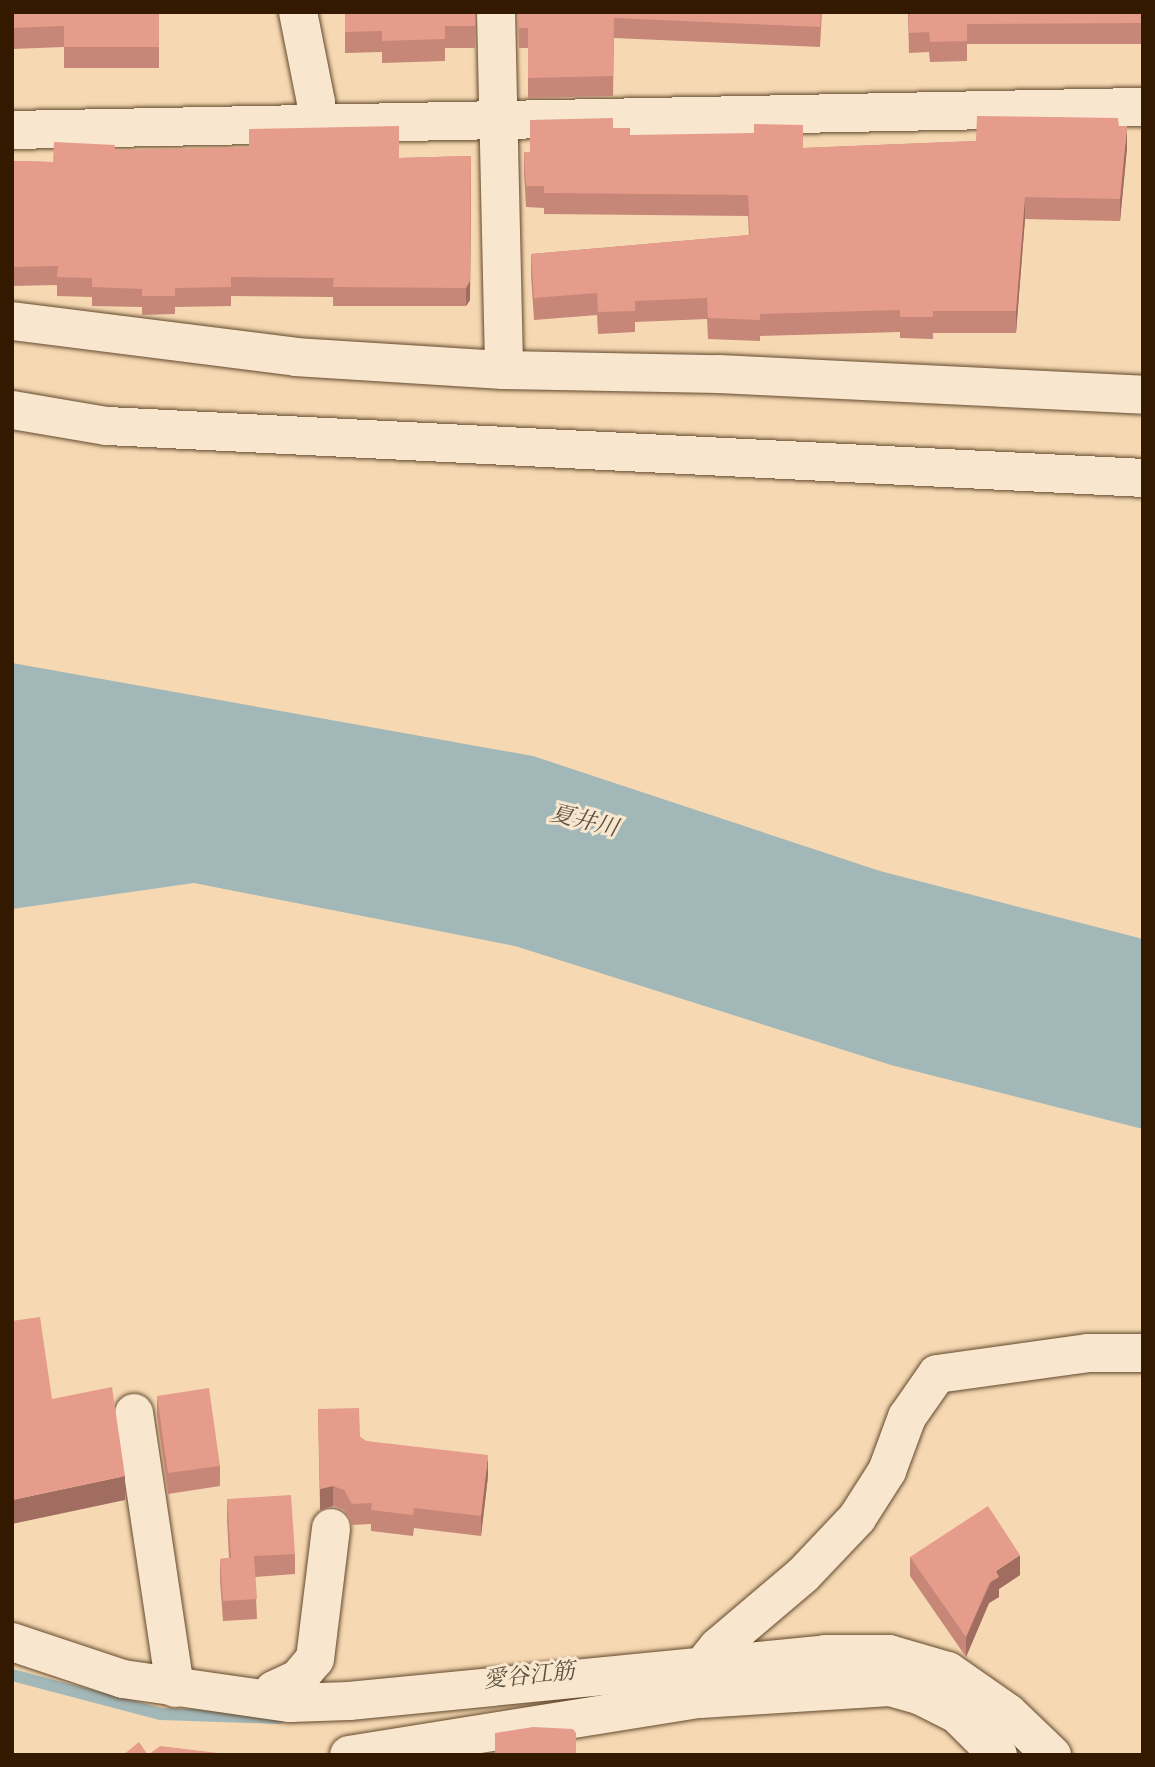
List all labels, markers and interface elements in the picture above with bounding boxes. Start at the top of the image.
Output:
water label: 夏井川 [547,799,621,843]
water label: 愛谷江筋 [482,1657,576,1695]

